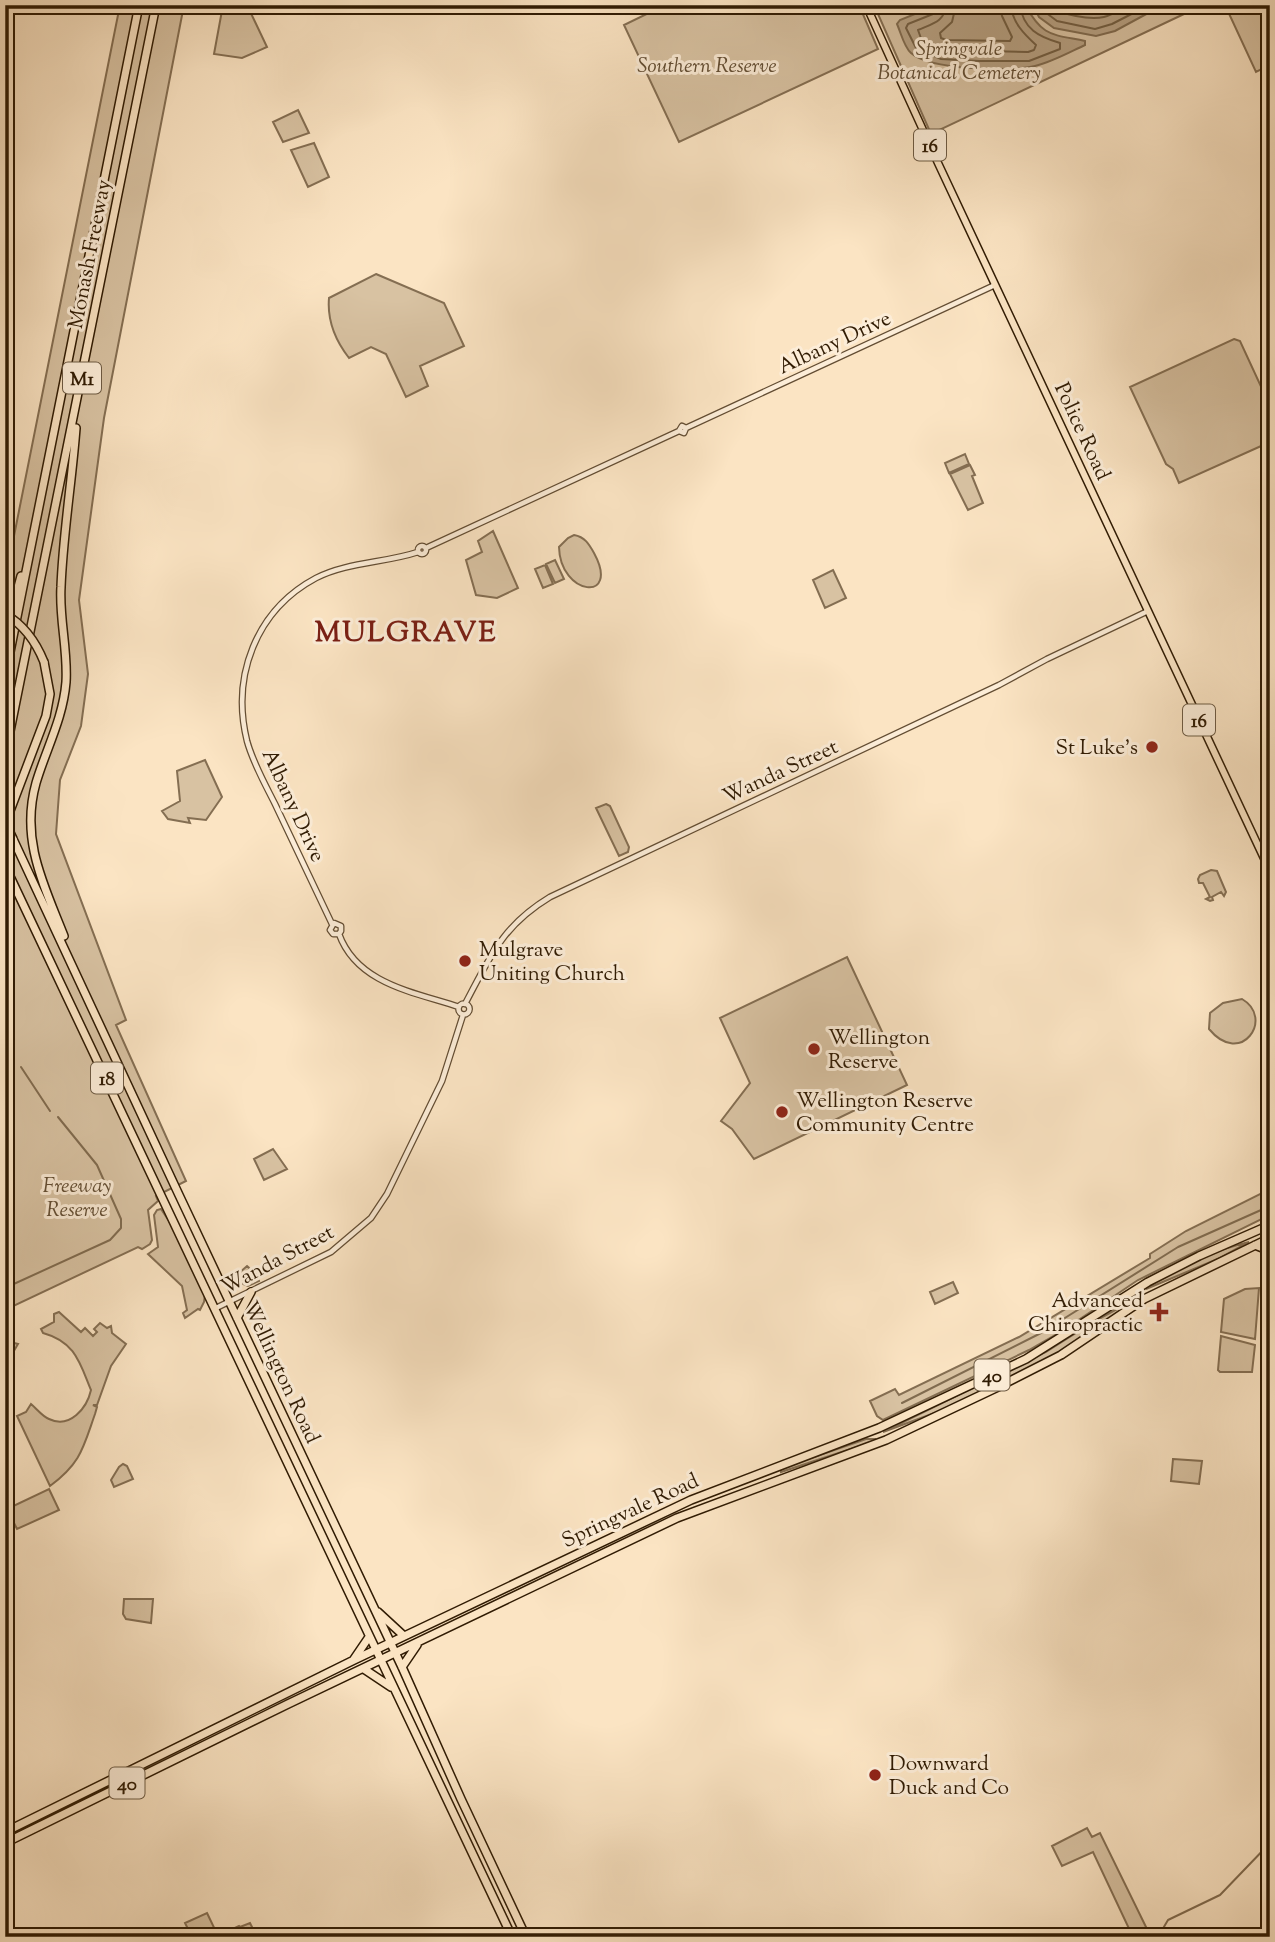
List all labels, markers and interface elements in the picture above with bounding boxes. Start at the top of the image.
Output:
park label: Springvale Botanical Cemetery [877,35,1041,89]
park label: Southern Reserve [637,52,777,82]
road number: 16 [914,130,946,160]
street label: Monash Freeway [62,177,120,332]
street label: Albany Drive [773,305,896,383]
road number: M1 [63,362,101,394]
street label: Police Road [1045,378,1117,486]
district label: MULGRAVE [315,614,497,654]
road number: 16 [1183,705,1215,736]
street label: Wanda Street [718,733,843,813]
place label: St Luke's [1055,734,1138,764]
marker: St Luke's [1144,739,1160,755]
street label: Albany Drive [253,744,331,867]
place label: Mulgrave Uniting Church [479,936,625,990]
marker: Mulgrave Uniting Church [457,953,473,969]
place label: Wellington Reserve [828,1024,930,1078]
marker: Wellington Reserve [806,1041,822,1057]
road number: 18 [91,1062,123,1094]
place label: Wellington Reserve Community Centre [796,1087,974,1141]
marker: Wellington Reserve Community Centre [774,1104,790,1120]
park label: Freeway Reserve [43,1172,111,1226]
street label: Wanda Street [216,1218,340,1303]
place label: Advanced Chiropractic [1028,1287,1143,1341]
street label: Wellington Road [234,1297,326,1449]
marker: Advanced Chiropractic [1149,1302,1169,1322]
road number: 40 [974,1359,1010,1390]
street label: Springvale Road [557,1467,704,1557]
place label: Downward Duck and Co [889,1750,1009,1804]
marker: Downward Duck and Co [867,1767,883,1783]
road number: 40 [110,1768,144,1798]

